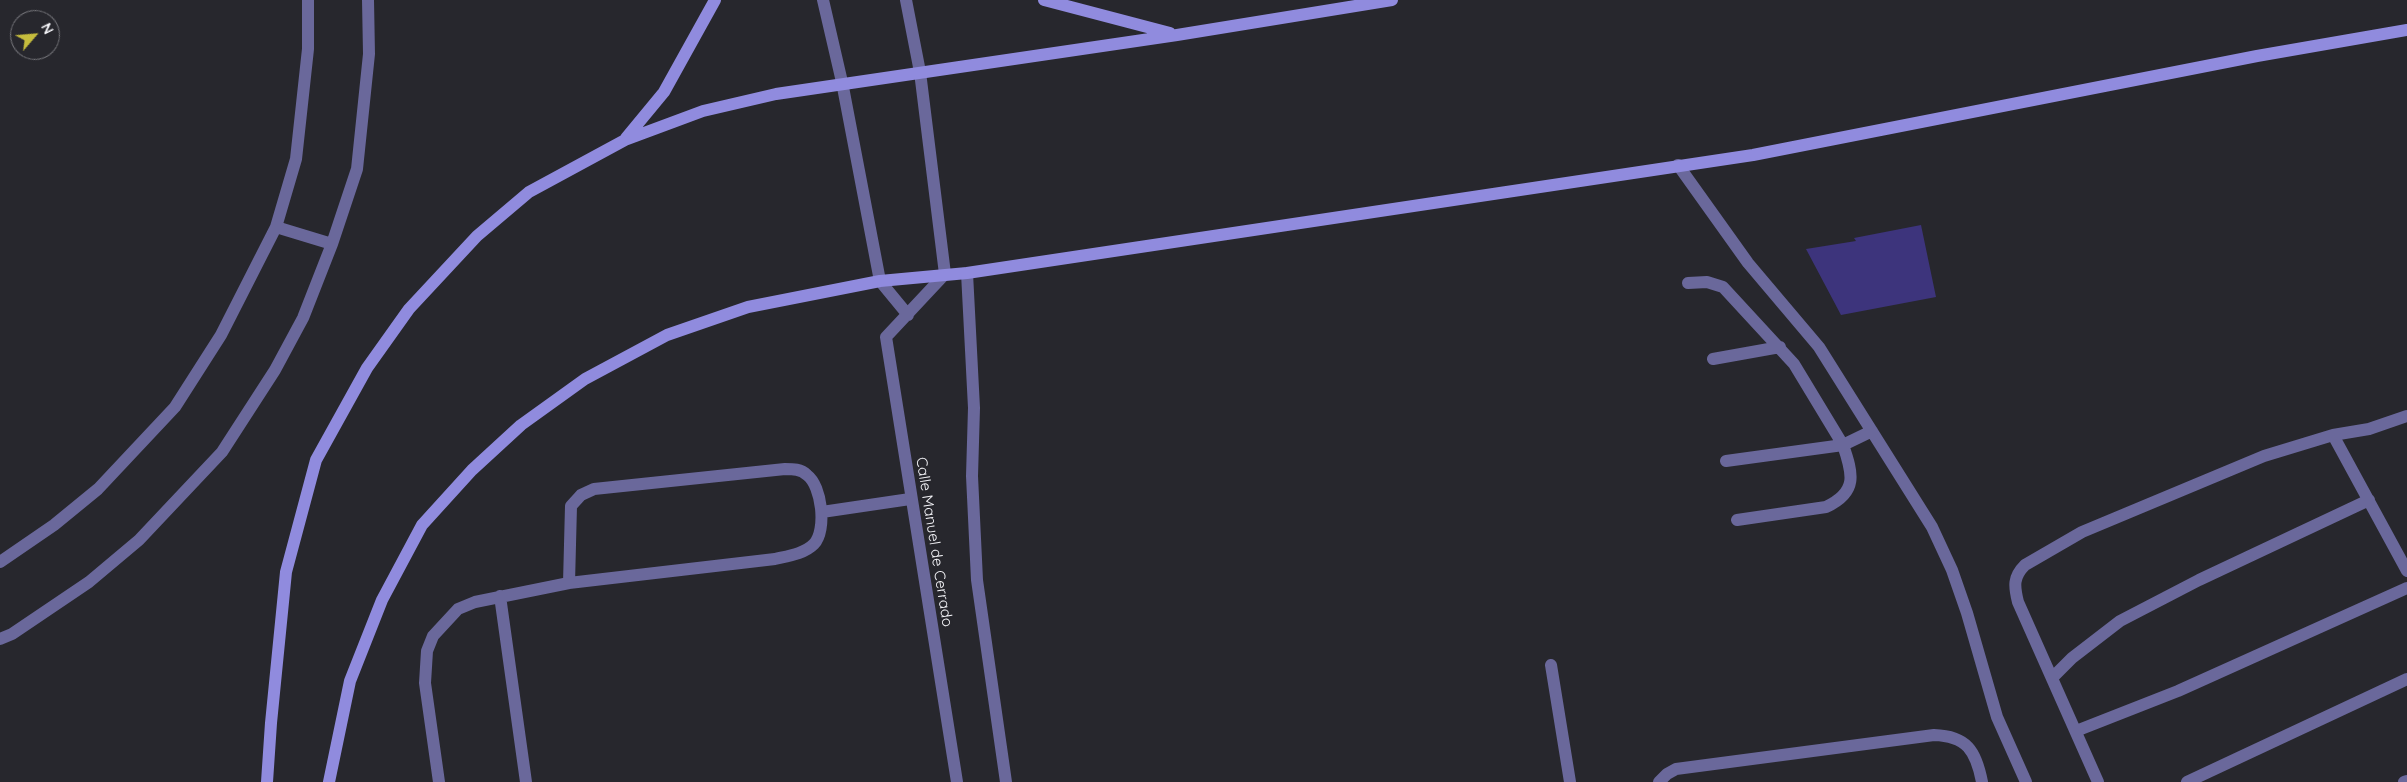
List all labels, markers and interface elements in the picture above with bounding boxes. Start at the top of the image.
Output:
north arrow [10,10,60,60]
text: N [37,20,58,37]
street label: Calle Manuel de Cerrado [912,456,956,628]

